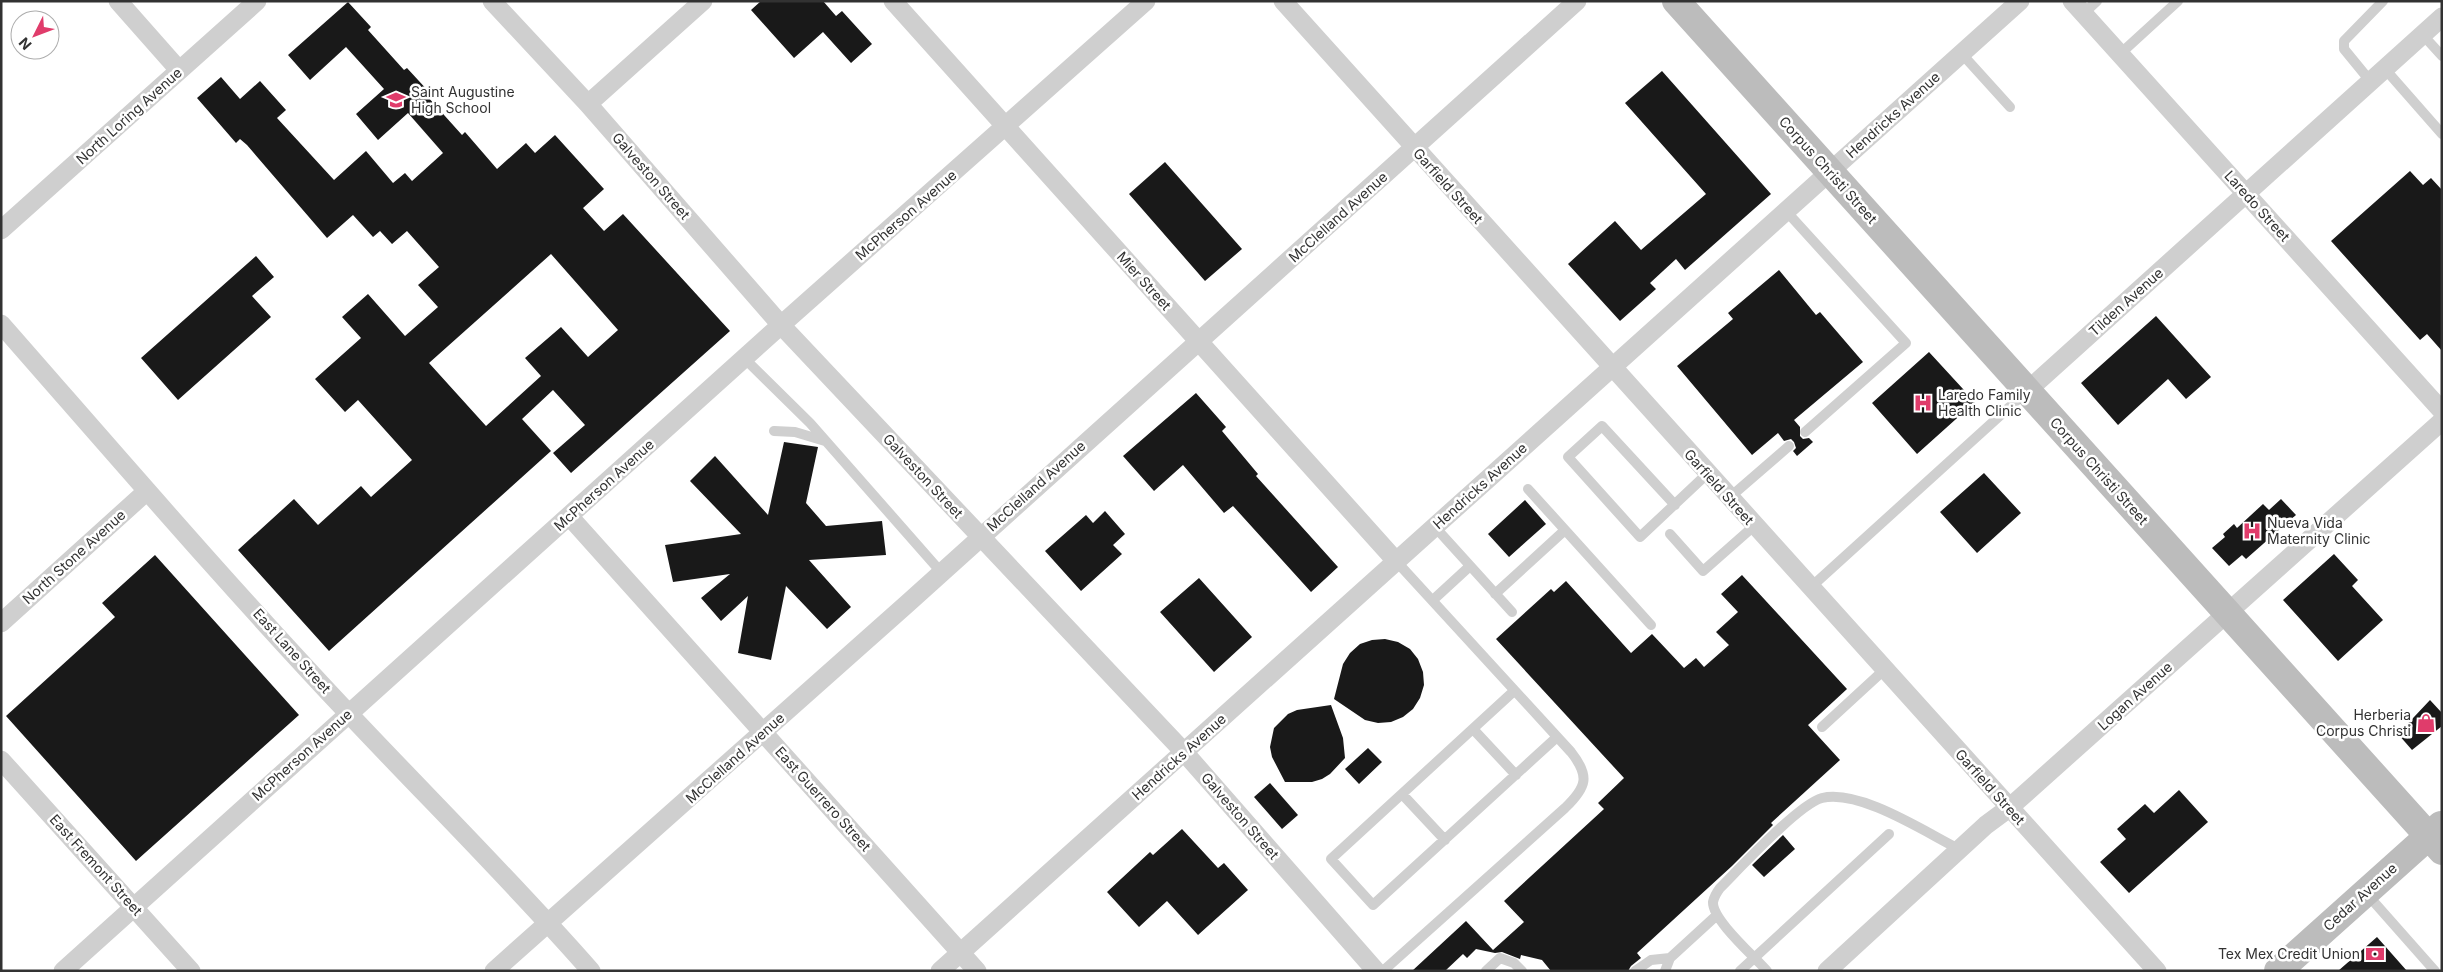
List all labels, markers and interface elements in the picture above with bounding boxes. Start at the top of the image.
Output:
north arrow [10,10,60,60]
text: N [15,34,35,54]
street label: North Loring Avenue [72,64,185,168]
street label: Hendricks Avenue [1842,68,1943,161]
place label: Saint Augustine High School [411,83,515,116]
school or university icon: Saint Augustine High School [385,89,407,111]
street label: Corpus Christi Street [1776,113,1881,227]
street label: Galveston Street [609,129,694,223]
street label: Garfield Street [1410,144,1487,227]
street label: McPherson Avenue [852,166,960,263]
street label: Laredo Street [2221,167,2294,245]
street label: McClelland Avenue [1285,168,1391,265]
street label: Mier Street [1114,248,1175,314]
street label: Tilden Avenue [2085,264,2166,339]
place label: Laredo Family Health Clinic [1938,386,2031,419]
hospital icon: Laredo Family Health Clinic [1912,392,1934,414]
street label: Corpus Christi Street [2047,414,2152,528]
street label: Galveston Street [880,430,967,522]
street label: McPherson Avenue [550,435,657,534]
street label: McClelland Avenue [983,437,1089,534]
street label: Hendricks Avenue [1429,439,1530,532]
street label: Garfield Street [1681,445,1758,528]
street label: North Stone Avenue [19,506,129,607]
place label: Nueva Vida Maternity Clinic [2267,514,2371,547]
hospital icon: Nueva Vida Maternity Clinic [2241,520,2263,542]
street label: East Lane Street [250,605,335,697]
street label: Logan Avenue [2094,658,2175,733]
street label: McPherson Avenue [248,705,355,804]
place label: Herberia Corpus Christi [2316,706,2411,739]
street label: McClelland Avenue [682,709,788,806]
street label: Hendricks Avenue [1128,710,1229,803]
shop icon: Herberia Corpus Christi [2415,712,2437,734]
street label: East Guerrero Street [772,743,875,855]
street label: Garfield Street [1952,745,2029,828]
street label: Galveston Street [1198,769,1283,863]
street label: East Fremont Street [46,811,147,919]
street label: Cedar Avenue [2319,859,2400,934]
bank icon: Tex Mex Credit Union [2364,943,2386,965]
place label: Tex Mex Credit Union [2218,945,2360,962]

